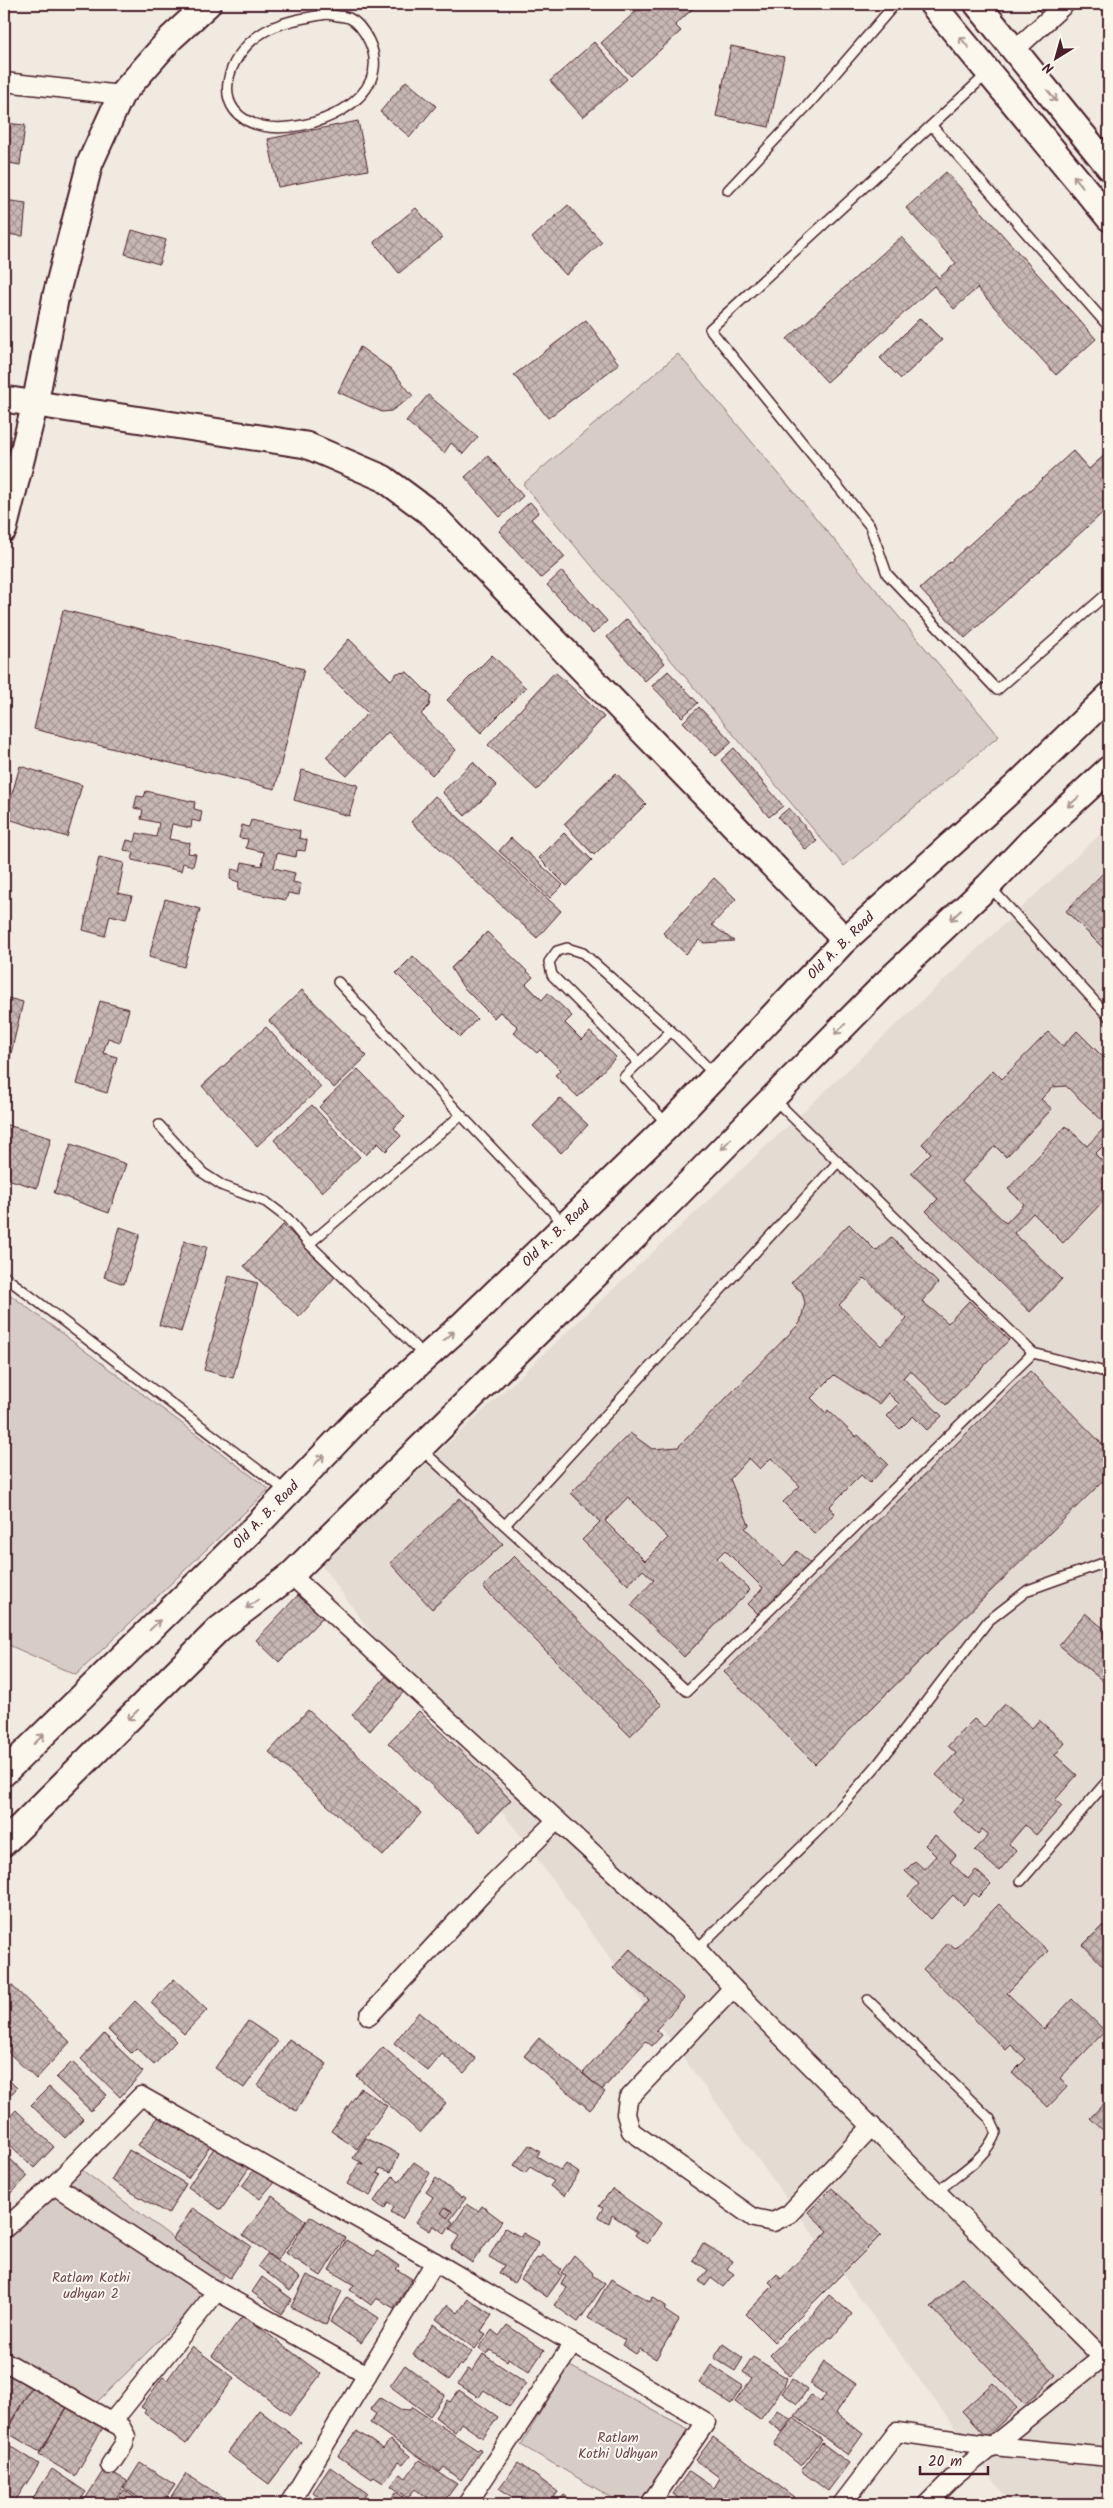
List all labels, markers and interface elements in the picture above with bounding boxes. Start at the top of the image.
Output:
north arrow [1030,32,1080,82]
one-way arrow [958,35,969,48]
text: N [1039,56,1059,79]
one-way arrow [1046,89,1057,102]
one-way arrow [1073,174,1084,187]
one-way arrow [1067,796,1080,808]
street label: Old A. B. Road [802,906,881,985]
one-way arrow [950,909,962,921]
one-way arrow [834,1022,846,1035]
one-way arrow [720,1138,732,1150]
street label: Old A. B. Road [517,1195,596,1272]
one-way arrow [443,1330,456,1342]
one-way arrow [313,1454,325,1467]
street label: Old A. B. Road [228,1475,305,1554]
one-way arrow [245,1599,259,1609]
one-way arrow [149,1619,161,1631]
one-way arrow [127,1708,139,1721]
one-way arrow [32,1733,45,1745]
park label: Ratlam Kothi udhyan 2 [52,2267,131,2305]
park label: Ratlam Kothi Udhyan [578,2427,658,2465]
scale bar [920,2443,988,2475]
text: 20 m [928,2450,962,2474]

